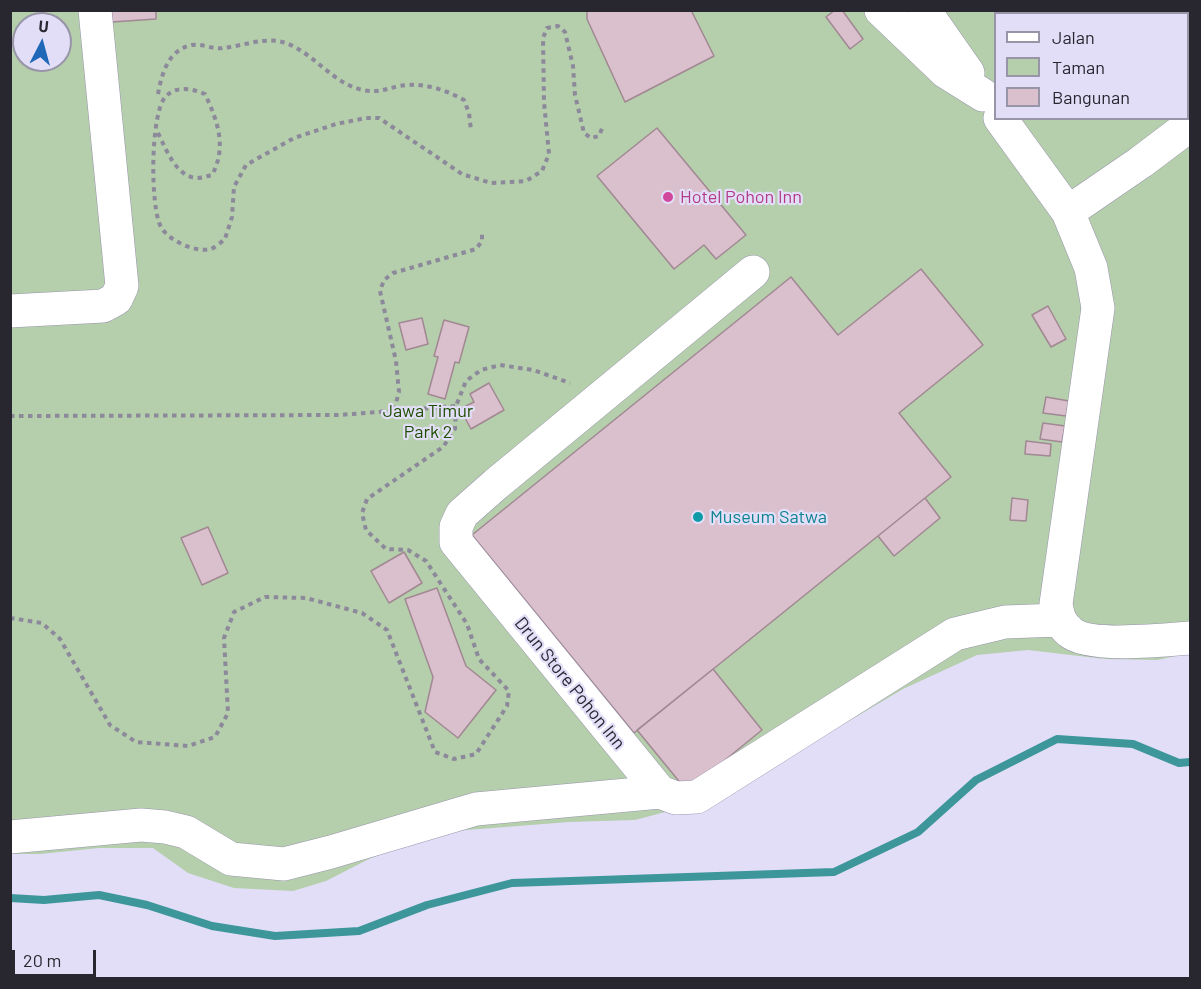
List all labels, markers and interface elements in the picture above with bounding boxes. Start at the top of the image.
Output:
north arrow [12,12,72,72]
legend [994,12,1189,120]
text: U [38,16,50,36]
text: Jalan [1052,26,1095,48]
text: Taman [1052,56,1105,78]
text: Bangunan [1052,86,1130,108]
place label: Hotel Pohon Inn [680,186,802,208]
marker: Hotel Pohon Inn [661,190,675,204]
park label: Jawa Timur Park 2 [383,400,473,442]
place label: Museum Satwa [710,506,827,528]
marker: Museum Satwa [691,510,705,524]
street label: Drun Store Pohon Inn [510,613,630,753]
scale bar [15,938,99,976]
text: 20 m [23,949,61,971]

